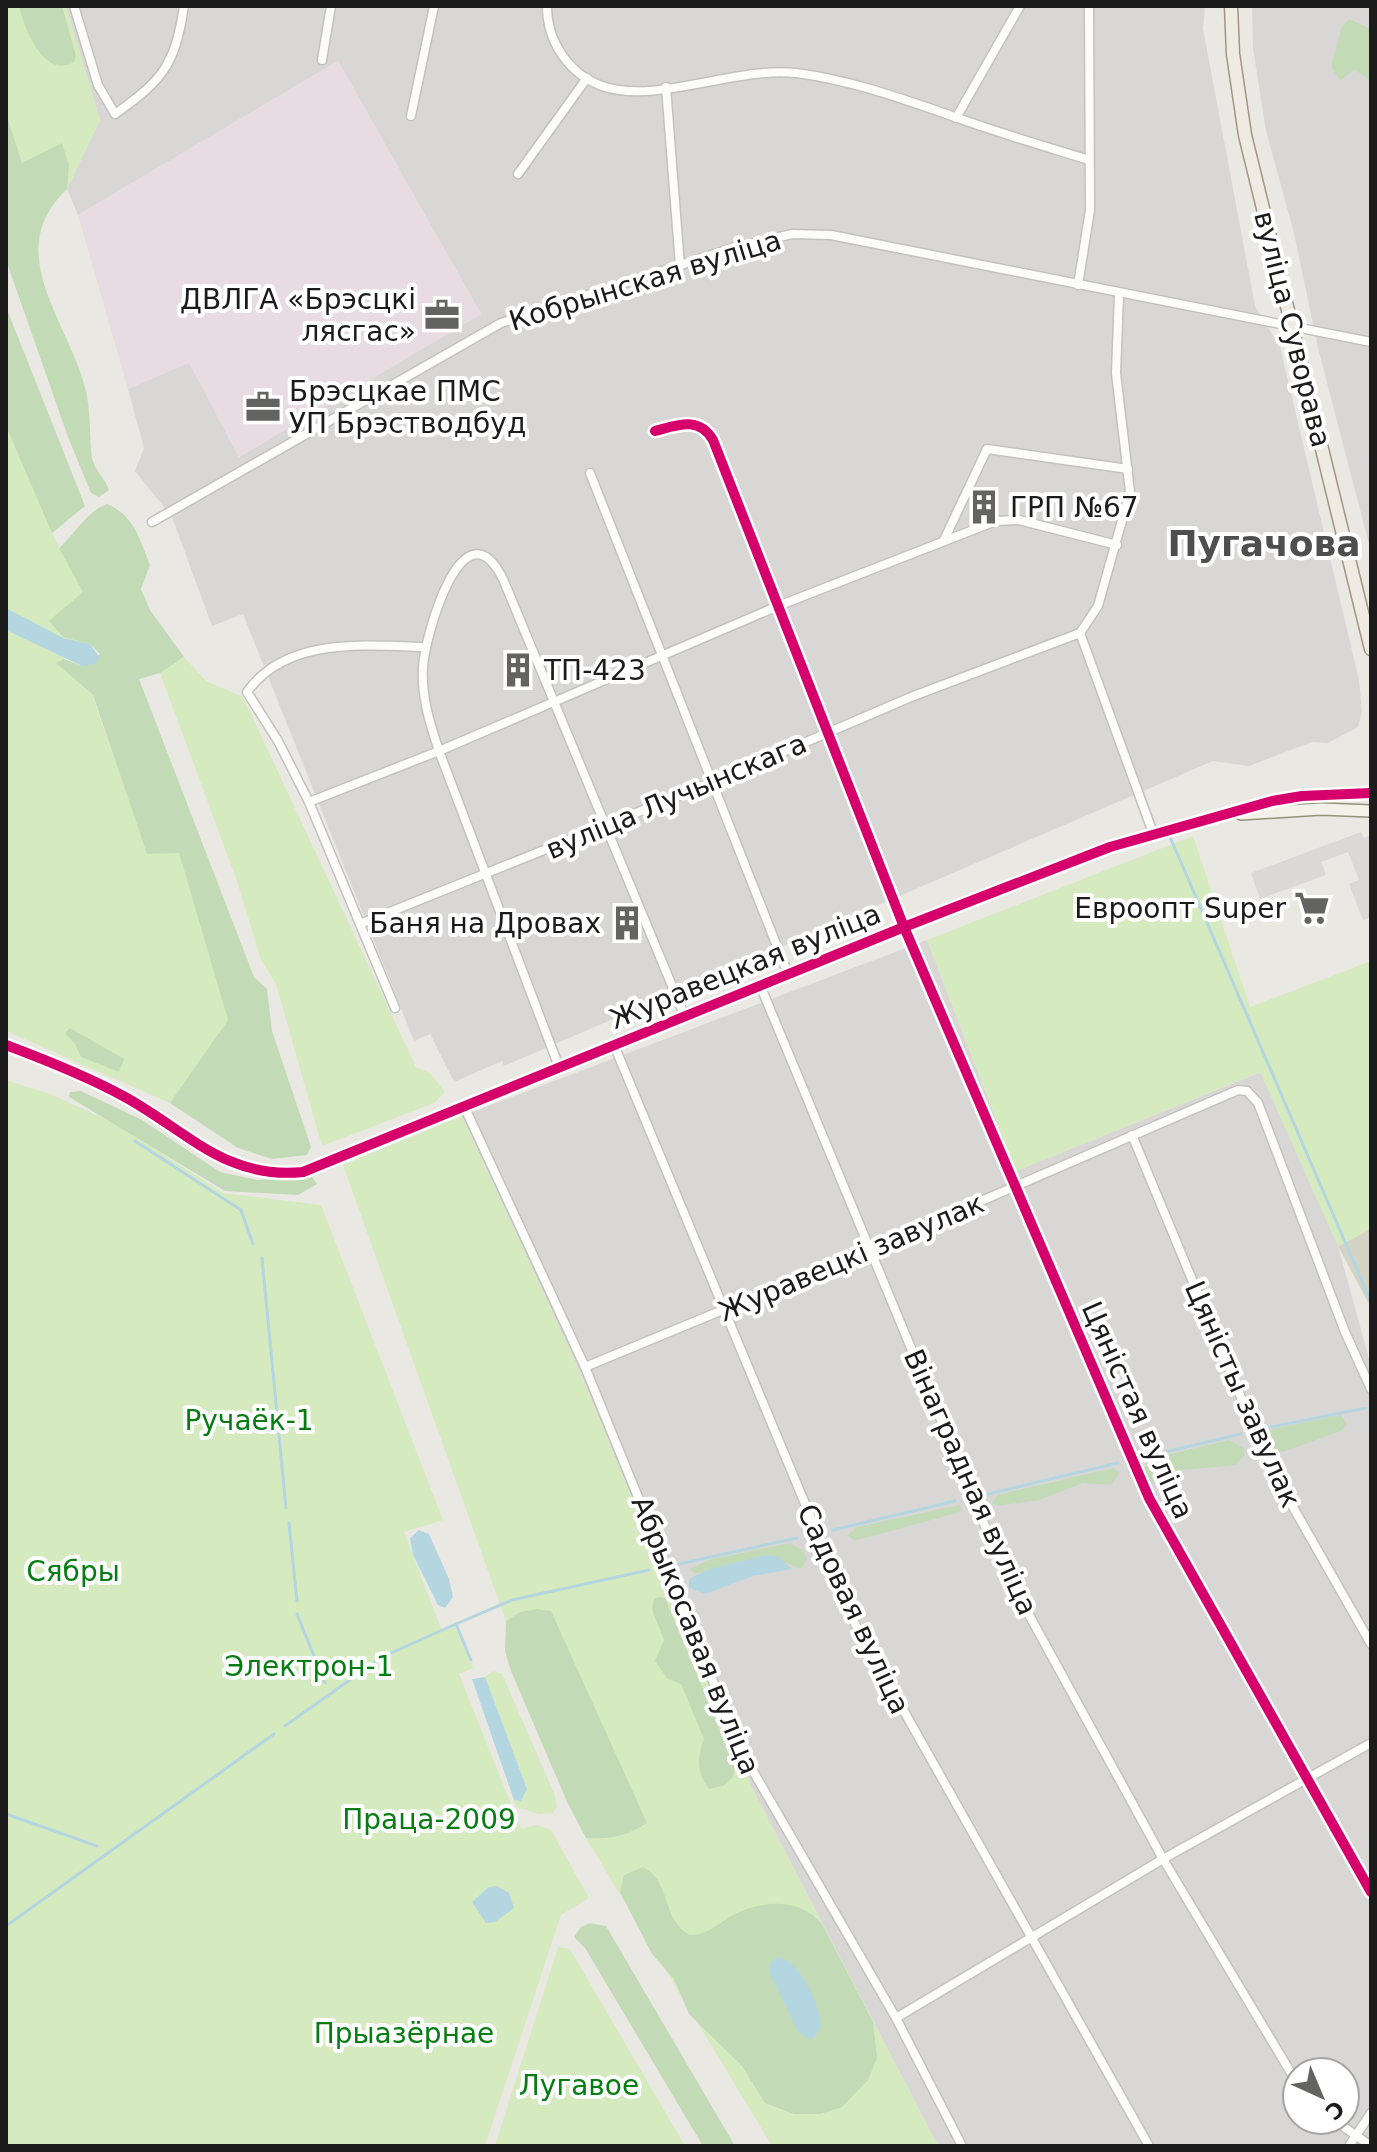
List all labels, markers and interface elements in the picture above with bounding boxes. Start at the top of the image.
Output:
street label: вуліца Суворава [1247,208,1338,451]
street label: Кобрынская вуліца [505,223,785,338]
place label: ДВЛГА «Брэсцкі лясгас» [180,283,416,348]
office icon: ДВЛГА «Брэсцкі лясгас» [423,296,461,334]
place label: Брэсцкае ПМС УП Брэстводбуд [289,375,526,440]
office icon: Брэсцкае ПМС УП Брэстводбуд [244,388,282,426]
building icon: ГРП №67 [965,488,1003,526]
place label: ГРП №67 [1010,491,1139,524]
district label: Пугачова [1167,523,1361,564]
building icon: ТП-423 [499,651,537,689]
place label: ТП-423 [543,654,646,687]
street label: вуліца Лучынскага [541,727,811,866]
supermarket icon: Евроопт Super [1293,889,1331,927]
place label: Евроопт Super [1074,892,1286,925]
street label: Журавецкая вуліца [605,897,885,1036]
building icon: Баня на Дровах [608,904,646,942]
place label: Баня на Дровах [369,907,601,940]
street label: Журавецкі завулак [714,1187,989,1328]
street label: Цяністы завулак [1178,1276,1307,1513]
street label: Цяністая вуліца [1075,1296,1200,1524]
street label: Вінаградная вуліца [897,1344,1044,1620]
park label: Ручаёк-1 [184,1404,314,1437]
street label: Абрыкосавая вуліца [625,1491,767,1779]
street label: Садовая вуліца [791,1499,917,1719]
park label: Сябры [26,1555,120,1588]
park label: Электрон-1 [224,1650,394,1683]
park label: Праца-2009 [342,1803,516,1836]
park label: Прыазёрнае [314,2017,494,2050]
north arrow [1281,2056,1361,2136]
park label: Лугавое [519,2069,639,2102]
text: С [1320,2095,1349,2125]

